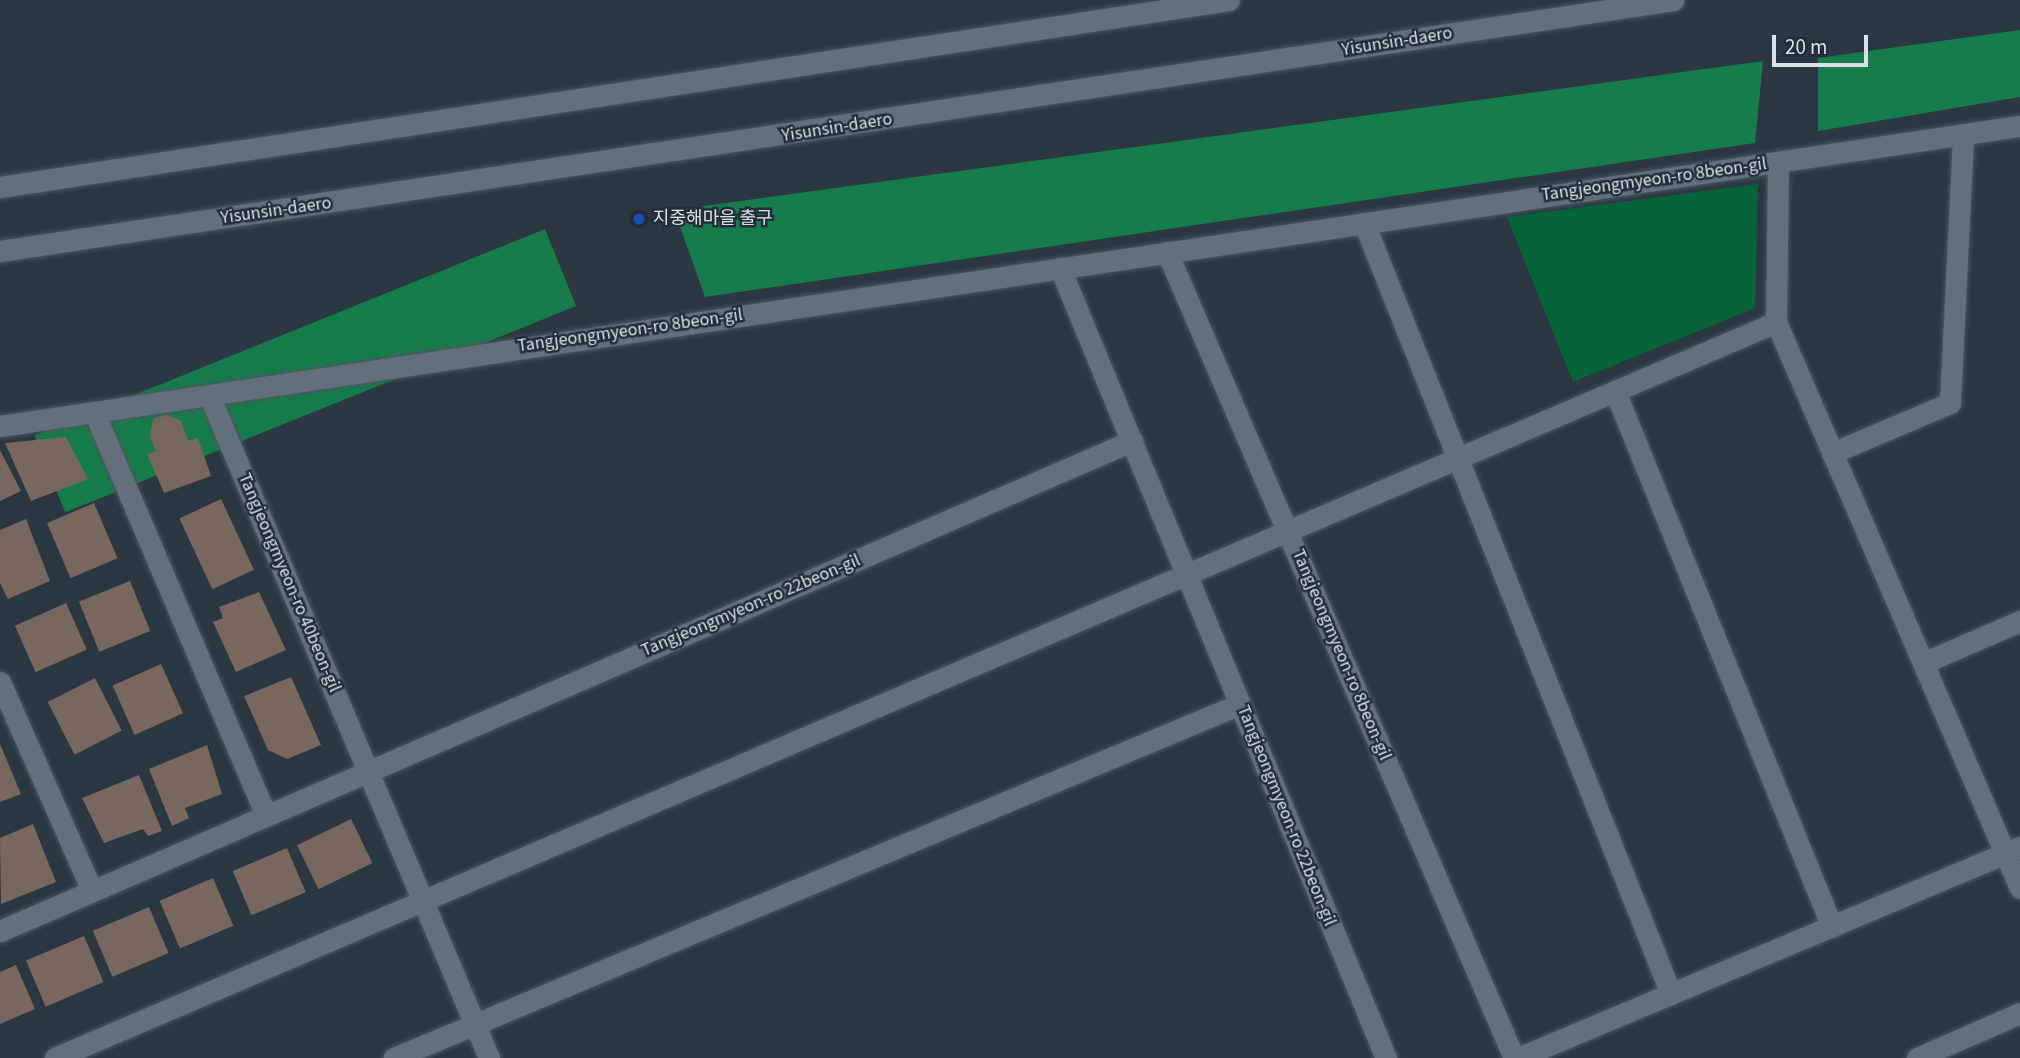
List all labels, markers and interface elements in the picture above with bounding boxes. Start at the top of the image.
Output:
scale bar [1775,21,1871,65]
street label: Yisunsin-daero [1340,23,1454,61]
text: 20 m [1785,32,1827,62]
street label: Yisunsin-daero [780,109,894,147]
street label: Tangjeongmyeon-ro 8beon-gil [1540,154,1768,206]
street label: Yisunsin-daero [219,193,333,229]
place label: 지중해마을 출구 [653,208,773,230]
marker: 지중해마을 출구 [631,211,647,227]
street label: Tangjeongmyeon-ro 8beon-gil [516,305,744,357]
street label: Tangjeongmyeon-ro 40beon-gil [233,470,345,696]
street label: Tangjeongmyeon-ro 8beon-gil [1287,546,1395,764]
street label: Tangjeongmyeon-ro 22beon-gil [638,550,864,662]
street label: Tangjeongmyeon-ro 22beon-gil [1232,703,1340,929]

